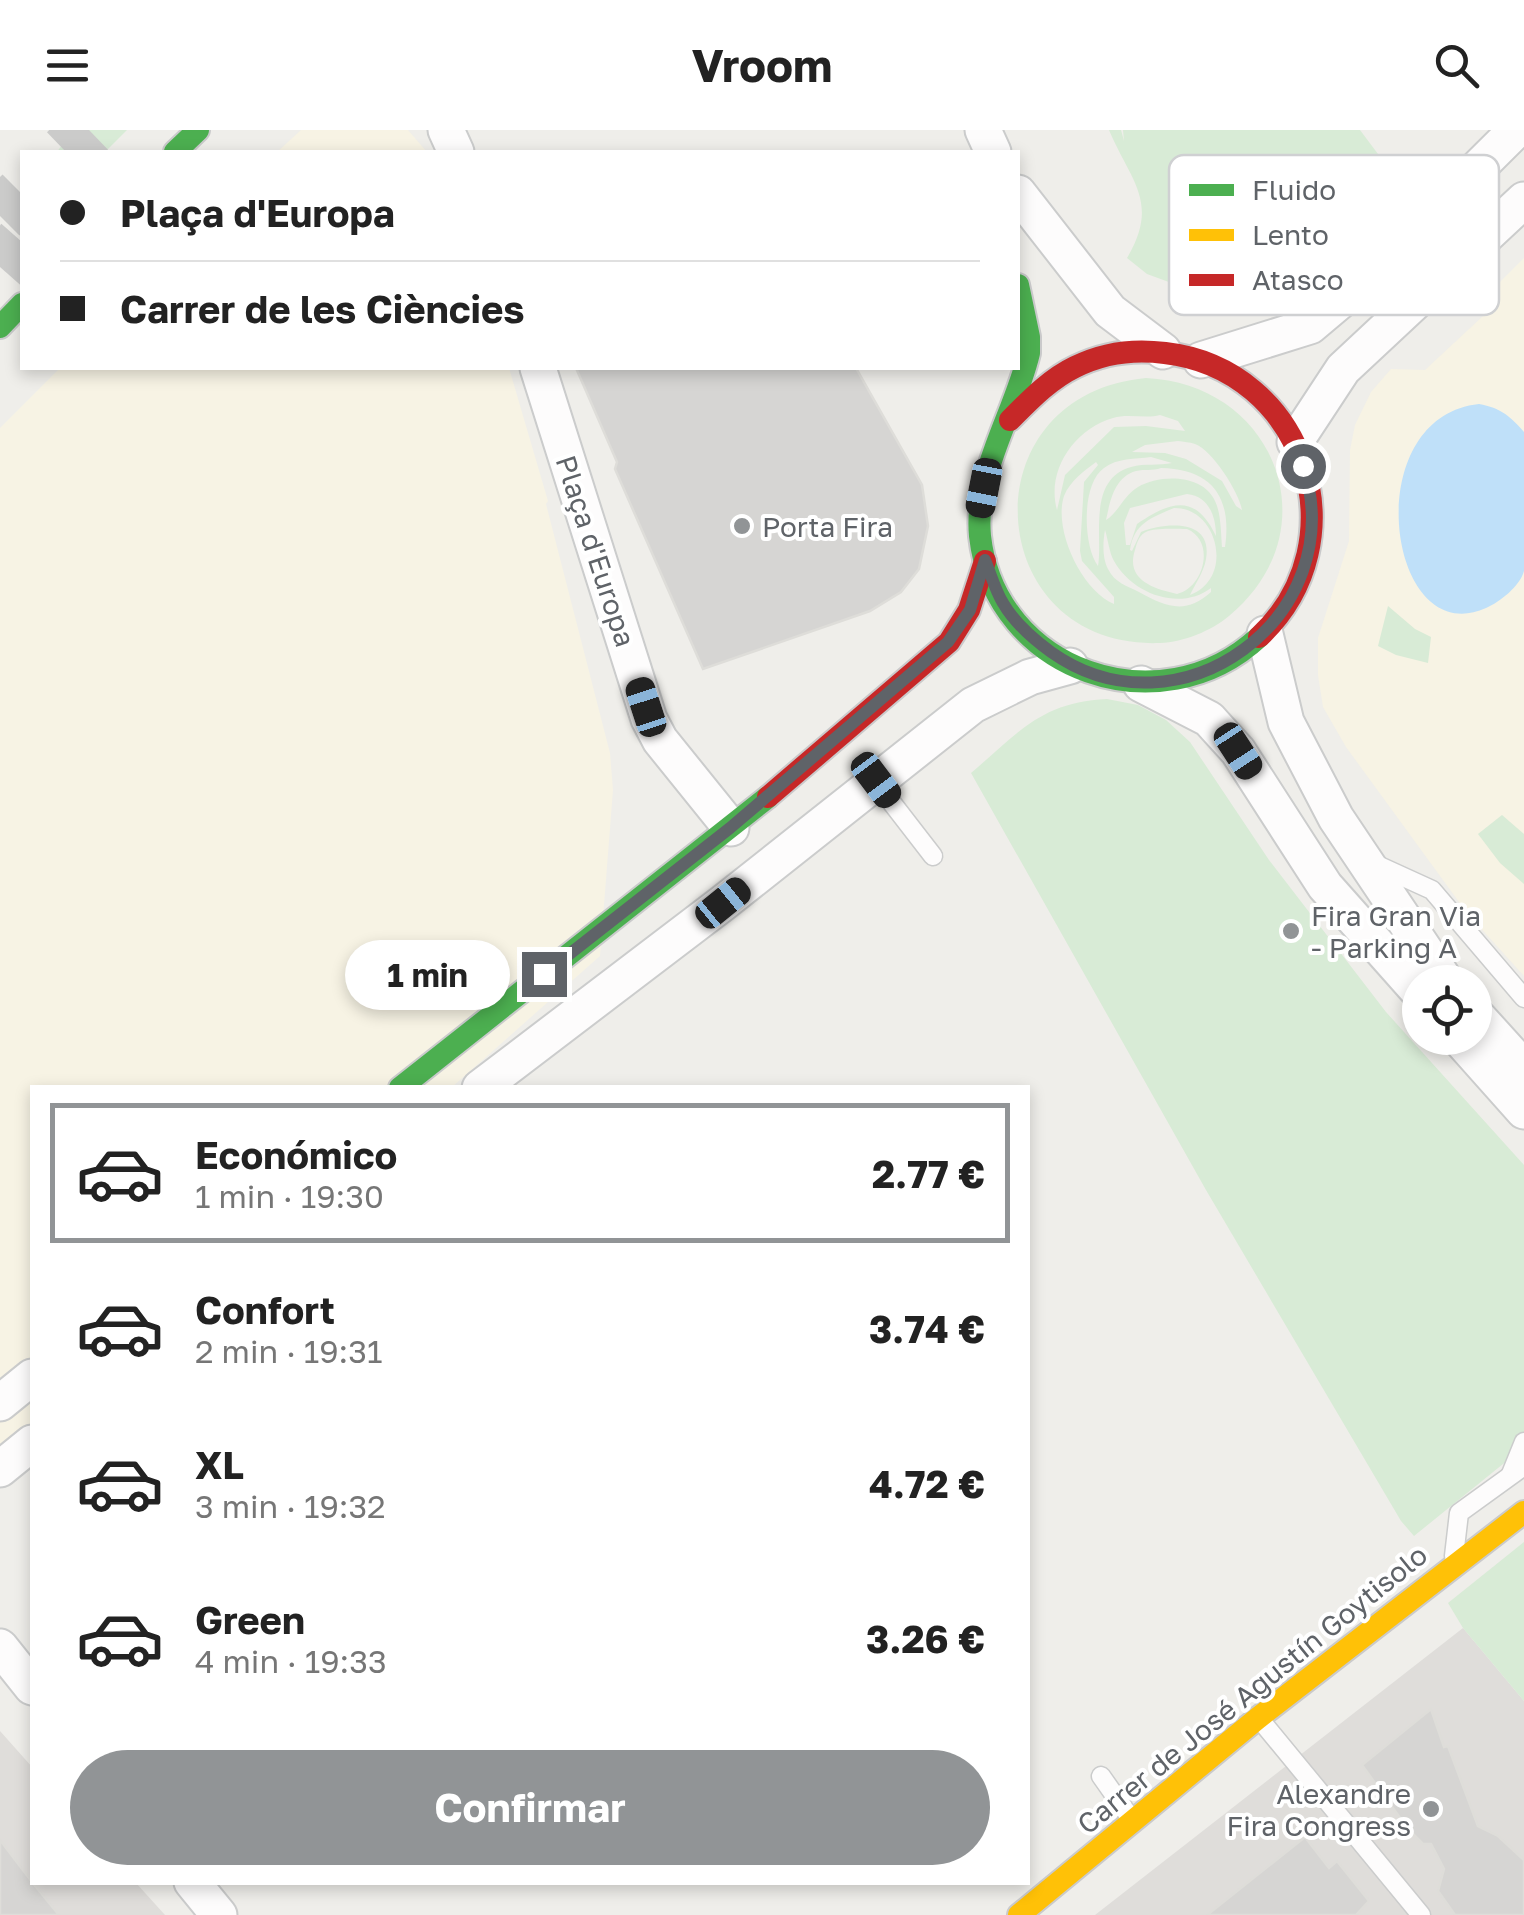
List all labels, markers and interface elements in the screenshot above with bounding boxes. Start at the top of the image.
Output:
icon: menu [40,38,95,93]
text: Vroom [692,38,832,92]
icon: search [1429,38,1484,93]
legend [1169,155,1499,315]
text: Fluido [1252,173,1336,206]
text: Plaça d'Europa [120,190,395,235]
text: Lento [1252,218,1329,251]
text: Atasco [1252,263,1344,296]
text: Carrer de les Ciències [120,286,525,331]
route start [1281,444,1326,489]
street label: Plaça d'Europa [550,451,642,651]
car [964,456,1004,520]
place label: Porta Fira [762,510,893,543]
marker: Porta Fira [731,515,753,537]
car [622,674,670,740]
car [1209,718,1267,784]
car [846,747,906,813]
car [690,872,756,934]
place label: Fira Gran Via - Parking A [1311,899,1481,964]
marker: Fira Gran Via - Parking A [1280,920,1302,942]
callout: 1 min [344,939,509,1009]
route end [522,952,567,997]
text: 1 min [387,956,468,994]
map controls [1402,965,1492,1055]
button: locate [1402,965,1492,1055]
icon: car [75,1128,165,1218]
text: Económico [195,1132,397,1177]
text: 2.77 € [872,1151,985,1196]
text: 1 min · 19:30 [195,1177,384,1215]
icon: car [75,1283,165,1373]
text: Confort [195,1287,335,1332]
text: 3.74 € [869,1306,985,1351]
text: 2 min · 19:31 [195,1332,382,1370]
icon: car [75,1438,165,1528]
text: XL [195,1442,244,1487]
text: 4.72 € [869,1461,985,1506]
text: 3 min · 19:32 [195,1487,386,1525]
street label: Carrer de José Agustín Goytisolo [1071,1538,1433,1840]
icon: car [75,1593,165,1683]
text: Green [195,1597,305,1642]
text: 3.26 € [866,1616,985,1661]
text: 4 min · 19:33 [195,1642,387,1680]
button: Confirmar [70,1750,990,1865]
place label: Alexandre Fira Congress [1227,1777,1411,1842]
marker: Alexandre Fira Congress [1420,1798,1442,1820]

